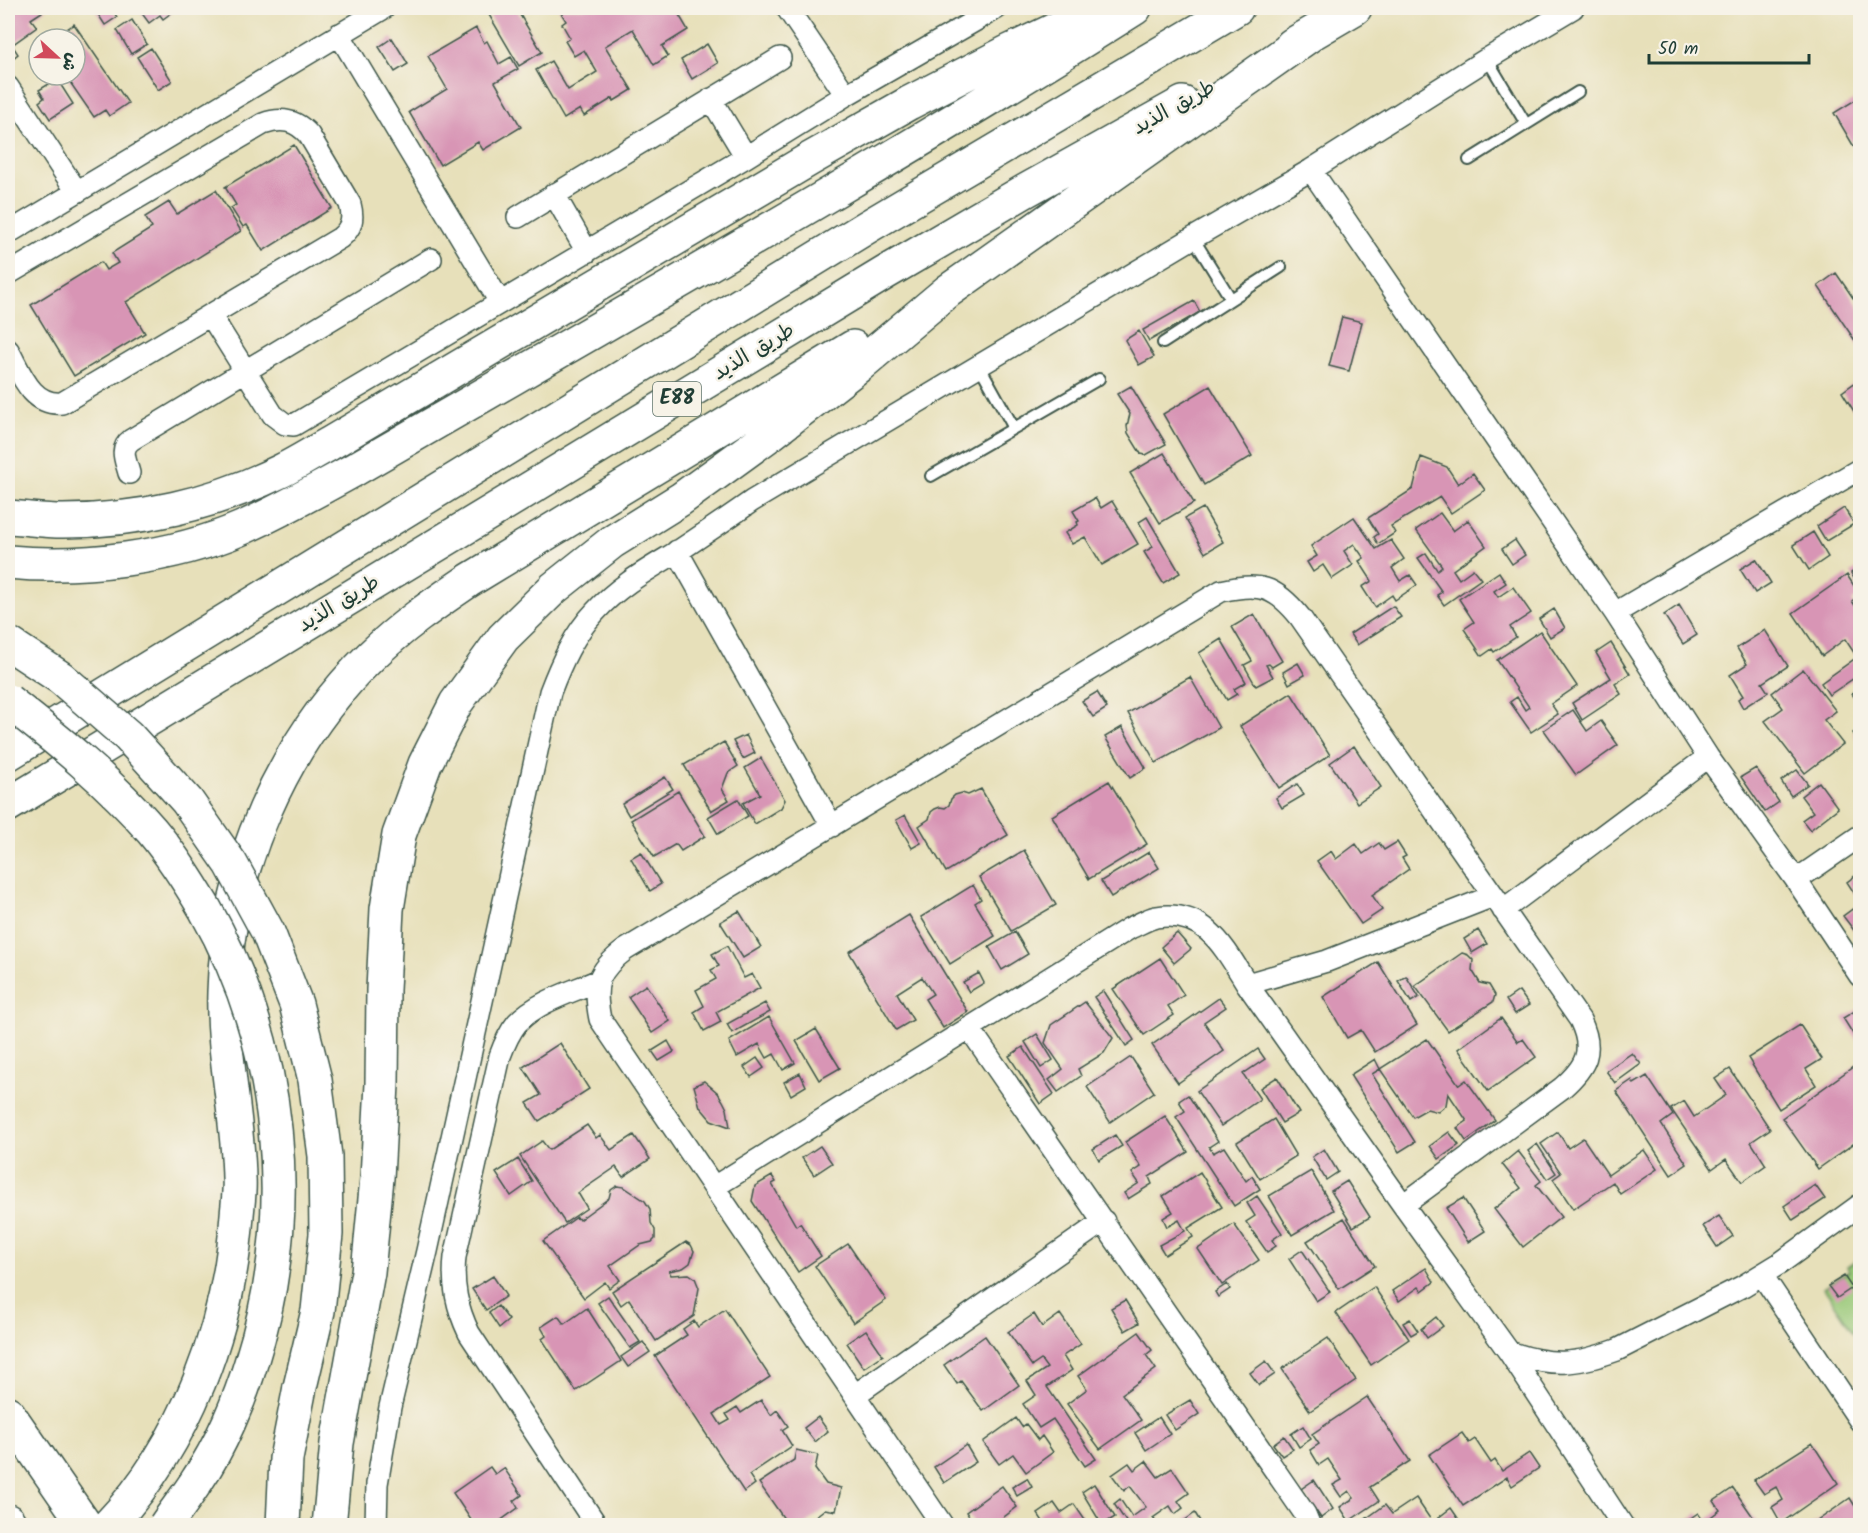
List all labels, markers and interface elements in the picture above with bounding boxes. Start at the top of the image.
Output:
north arrow [27,27,87,87]
scale bar [1649,27,1810,65]
text: 50 m [1658,35,1698,64]
text: ش [55,49,84,75]
street label: طريق الذيد [1126,72,1222,144]
street label: طريق الذيد [707,314,801,390]
road number: E88 [653,382,701,416]
street label: طريق الذيد [292,566,386,642]

